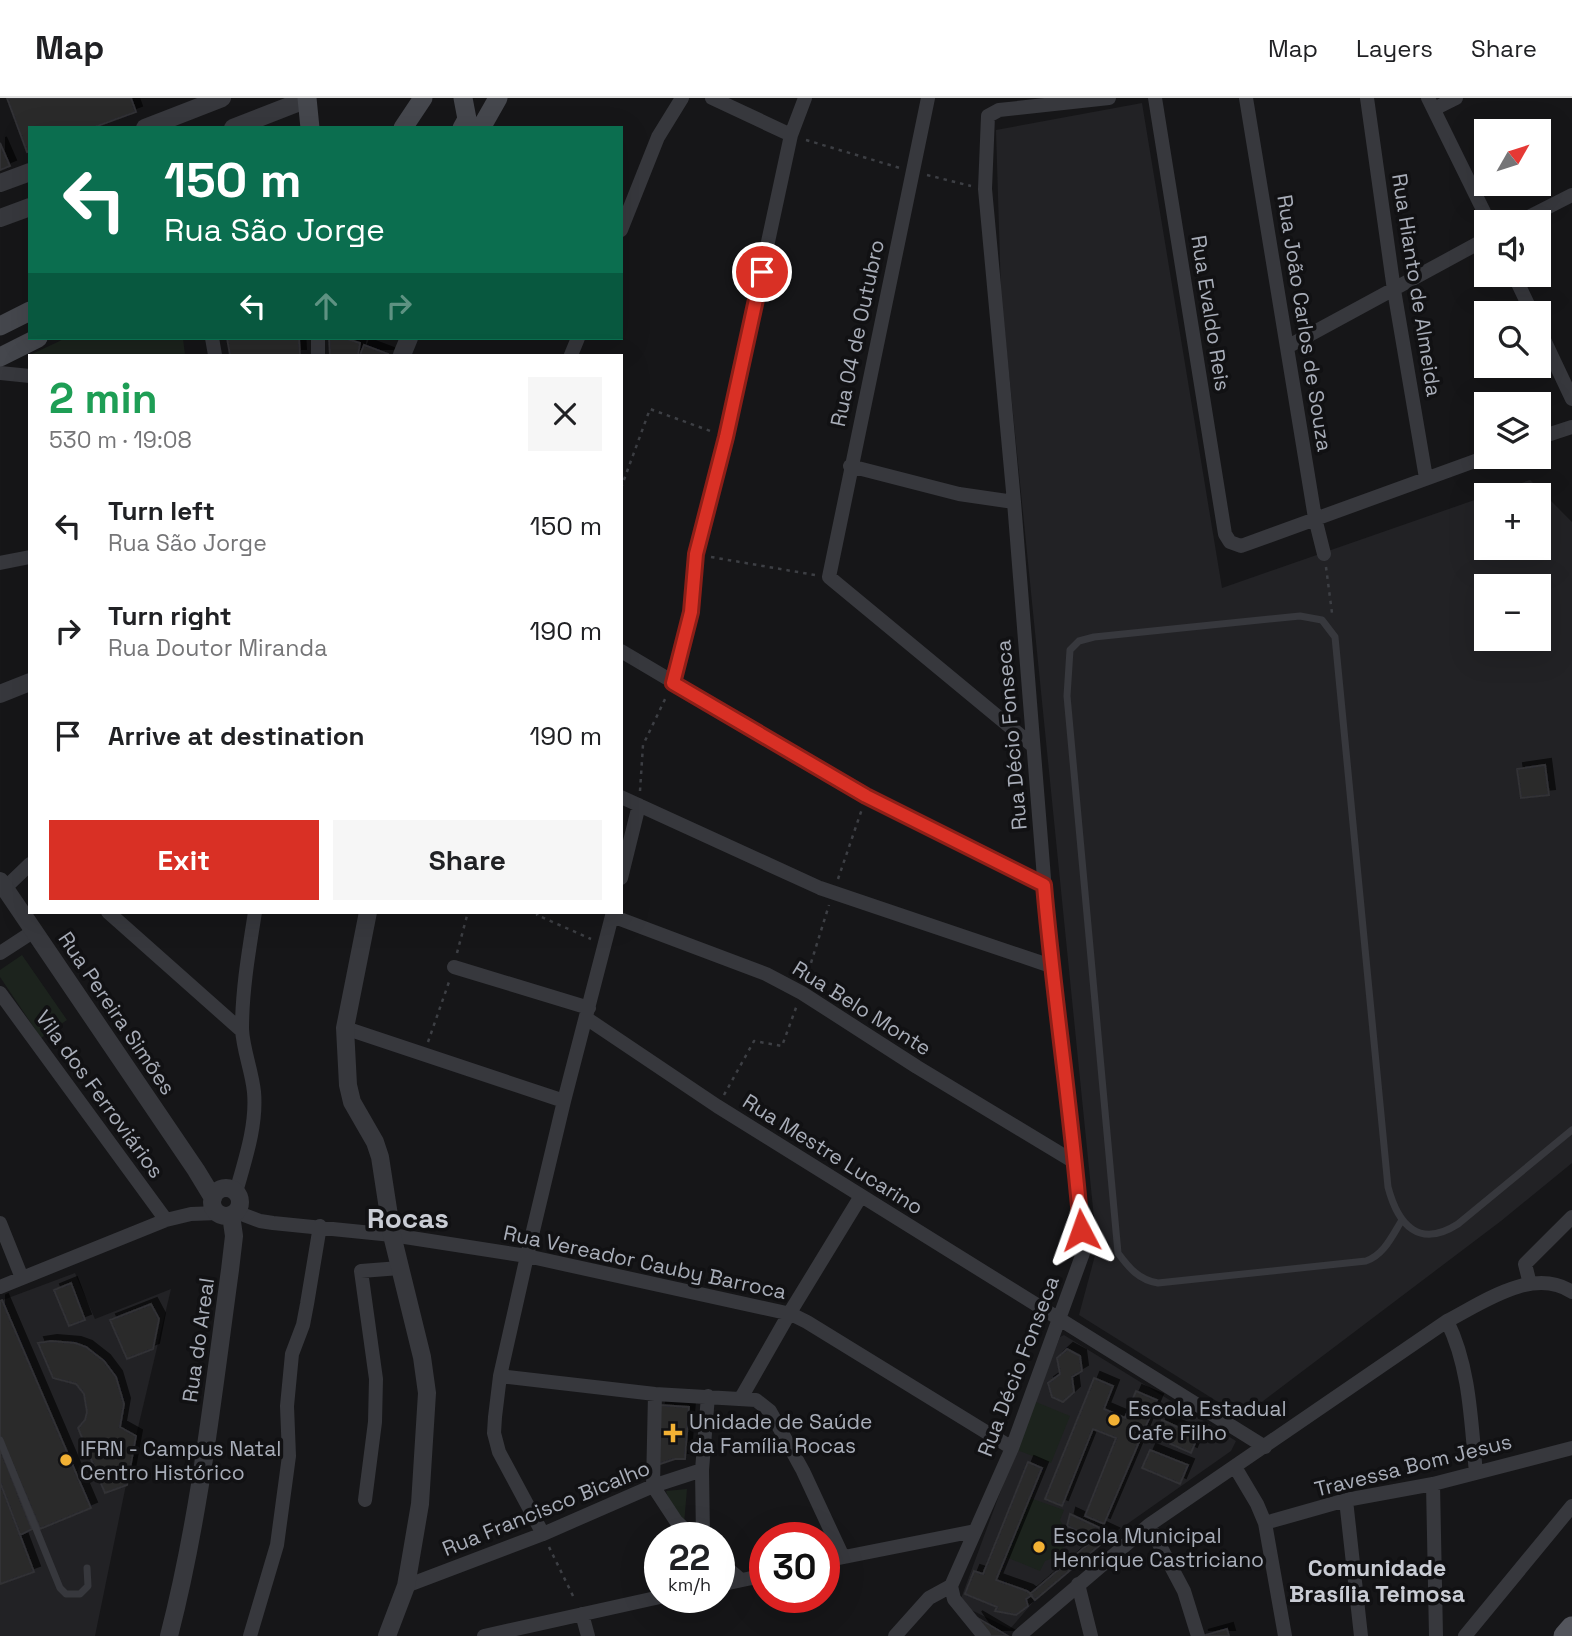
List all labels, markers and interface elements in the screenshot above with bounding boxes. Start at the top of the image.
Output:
text: Map [35,27,104,69]
text: Map [1268,33,1318,64]
text: Layers [1356,33,1433,64]
text: Share [1471,33,1537,64]
north arrow [1474,119,1550,196]
map controls [1474,119,1551,651]
text: 150 m [164,149,302,211]
icon: left [49,154,140,245]
street label: Rua Hianto de Almeida [1386,172,1448,398]
street label: Rua João Carlos de Souza [1271,193,1339,453]
text: Rua São Jorge [164,210,385,250]
button: sound [1474,210,1551,287]
street label: Rua Evaldo Reis [1185,233,1237,393]
street label: Rua 04 de Outubro [824,237,890,429]
pin [732,242,792,302]
icon: arrive [743,253,781,291]
icon: left [234,287,272,325]
icon: ahead [307,287,345,325]
icon: right [380,287,418,325]
button: search [1474,301,1551,378]
text: 2 min [49,372,158,425]
button: close [528,377,602,451]
button: layers [1474,392,1551,469]
text: 530 m · 19:08 [49,425,192,455]
button: + [1474,483,1551,560]
text: Turn left [108,494,215,528]
icon: left [49,507,87,545]
text: 150 m [530,509,602,543]
text: Rua São Jorge [108,528,267,558]
button: − [1474,574,1551,651]
text: Turn right [108,599,232,633]
icon: right [49,612,87,650]
text: 190 m [530,614,602,648]
text: Rua Doutor Miranda [108,633,327,663]
street label: Rua Décio Fonseca [989,639,1033,831]
icon: arrive [49,717,87,755]
text: Arrive at destination [108,719,365,753]
text: 190 m [530,719,602,753]
button: Exit [49,820,319,900]
button: Share [333,820,602,900]
street label: Rua Pereira Simões [52,926,182,1100]
street label: Rua Belo Monte [787,954,937,1062]
street label: Vila dos Ferroviários [30,1005,170,1183]
street label: Rua Mestre Lucarino [738,1087,928,1221]
position arrow [1044,1193,1118,1267]
district label: Rocas [367,1200,449,1236]
street label: Rua Vereador Cauby Barroca [501,1219,789,1305]
street label: Rua Décio Fonseca [971,1272,1065,1460]
street label: Rua do Areal [176,1276,220,1404]
place label: Escola Estadual Cafe Filho [1128,1395,1287,1446]
place label: Unidade de Saúde da Família Rocas [689,1408,873,1459]
marker: Escola Estadual Cafe Filho [1106,1412,1122,1428]
marker: Unidade de Saúde da Família Rocas [663,1423,683,1443]
street label: Travessa Bom Jesus [1312,1427,1514,1503]
place label: IFRN - Campus Natal Centro Histórico [80,1435,281,1486]
marker: IFRN - Campus Natal Centro Histórico [58,1452,74,1468]
street label: Rua Francisco Bicalho [438,1454,654,1562]
speed limit sign: 30 [749,1522,840,1613]
place label: Escola Municipal Henrique Castriciano [1053,1522,1264,1573]
text: 22 [669,1536,710,1580]
marker: Escola Municipal Henrique Castriciano [1031,1539,1047,1555]
district label: Comunidade Brasília Teimosa [1289,1553,1465,1609]
text: km/h [668,1573,711,1596]

